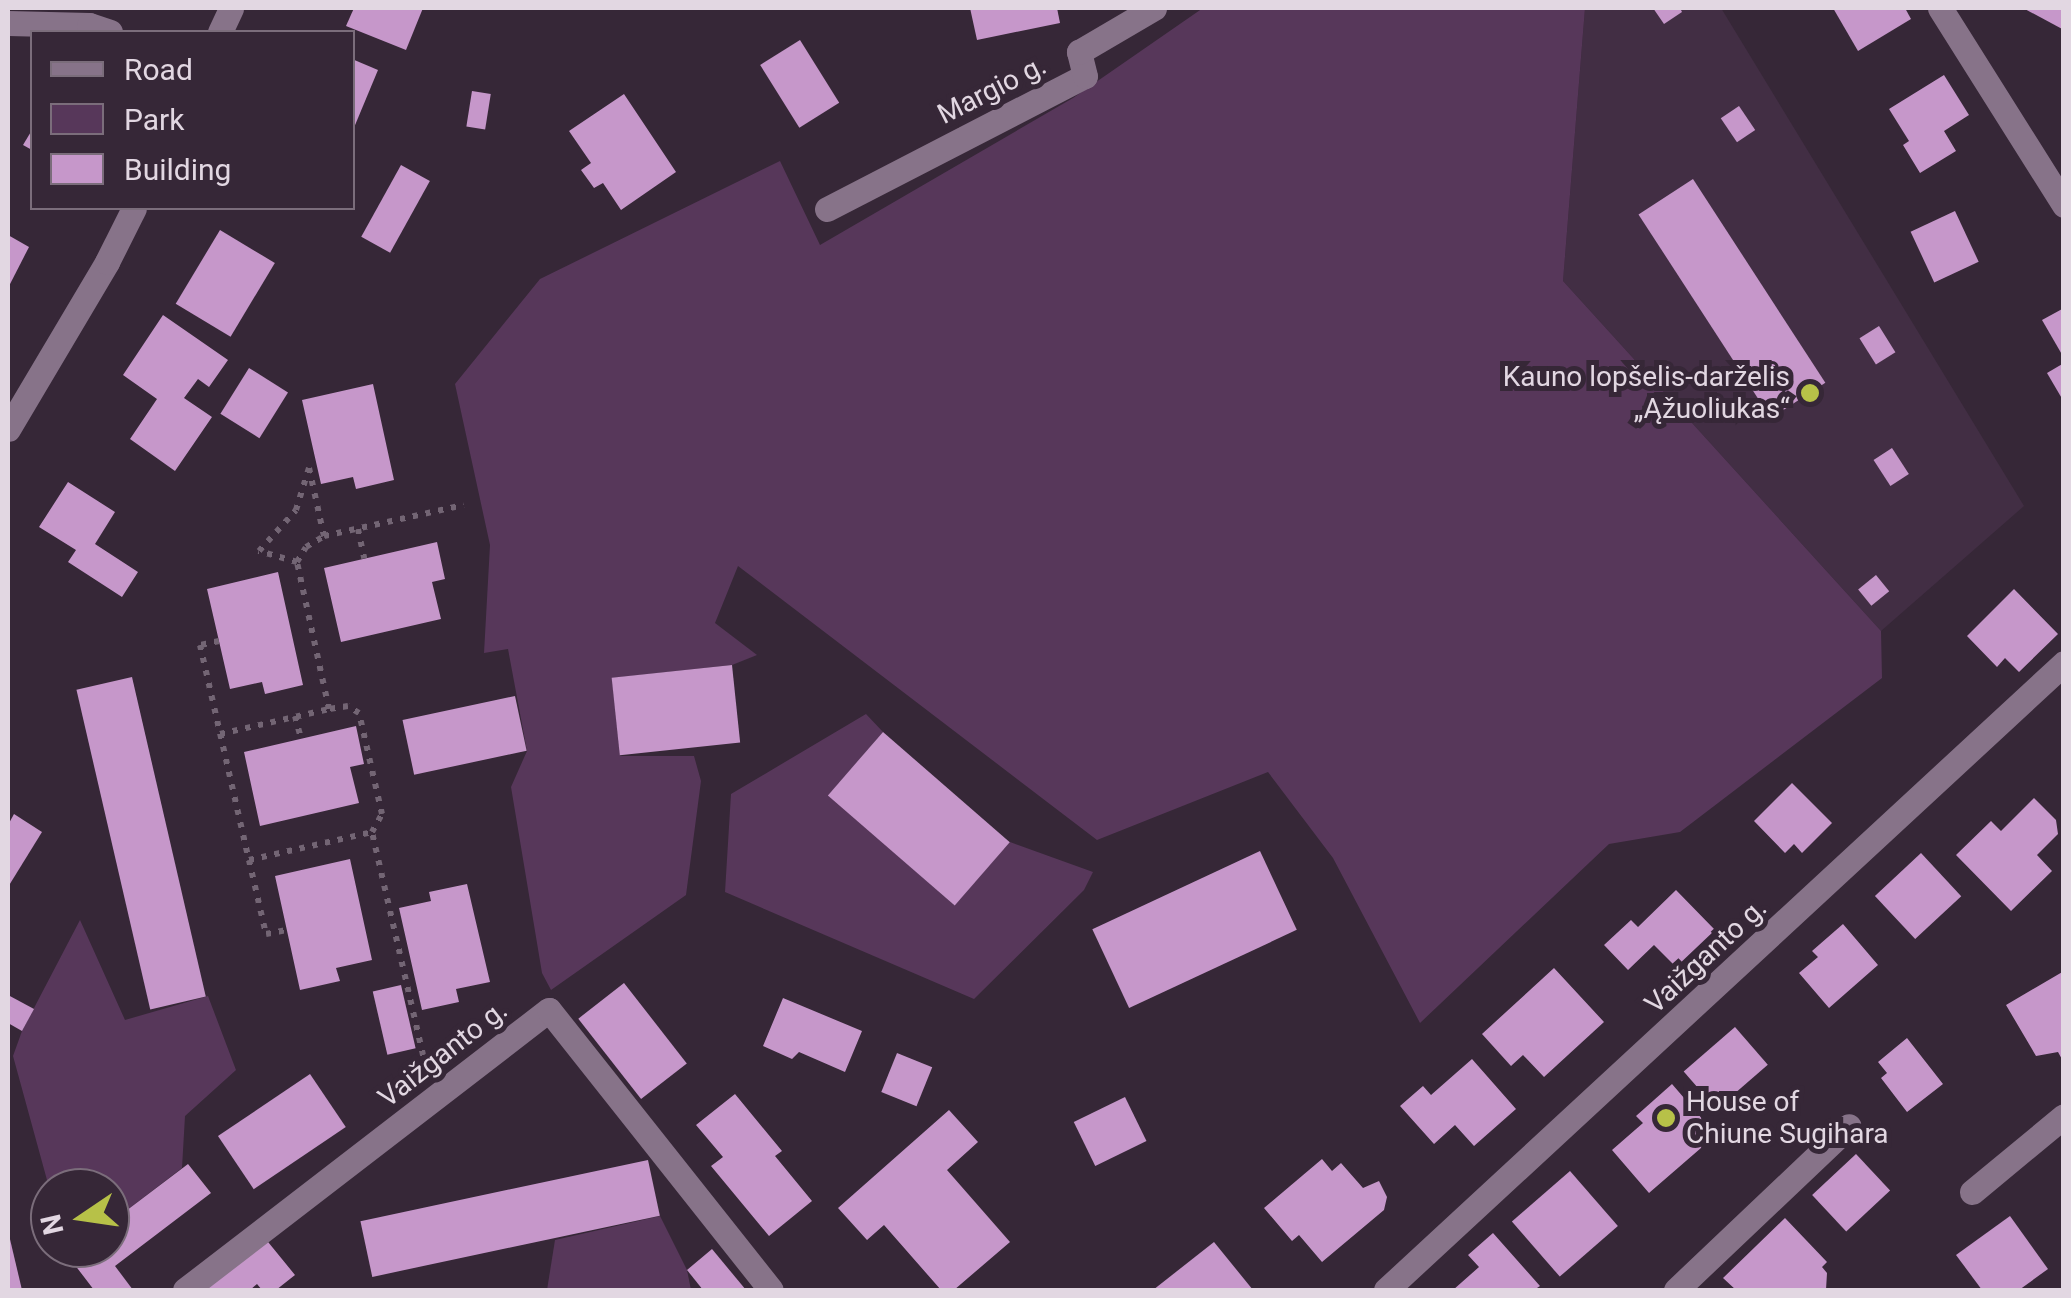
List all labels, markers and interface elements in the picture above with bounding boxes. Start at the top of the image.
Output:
legend [30,30,355,210]
street label: Margio g. [932,48,1052,132]
text: Road [124,52,193,87]
text: Park [124,102,184,137]
text: Building [124,152,231,187]
place label: Kauno lopšelis-darželis „Ąžuoliukas“ [1503,360,1790,426]
marker: Kauno lopšelis-darželis „Ąžuoliukas“ [1799,382,1821,404]
street label: Vaižganto g. [1638,891,1774,1021]
street label: Vaižganto g. [372,993,514,1115]
place label: House of Chiune Sugihara [1686,1085,1889,1151]
marker: House of Chiune Sugihara [1655,1107,1677,1129]
north arrow [30,1168,130,1268]
text: N [34,1211,71,1238]

